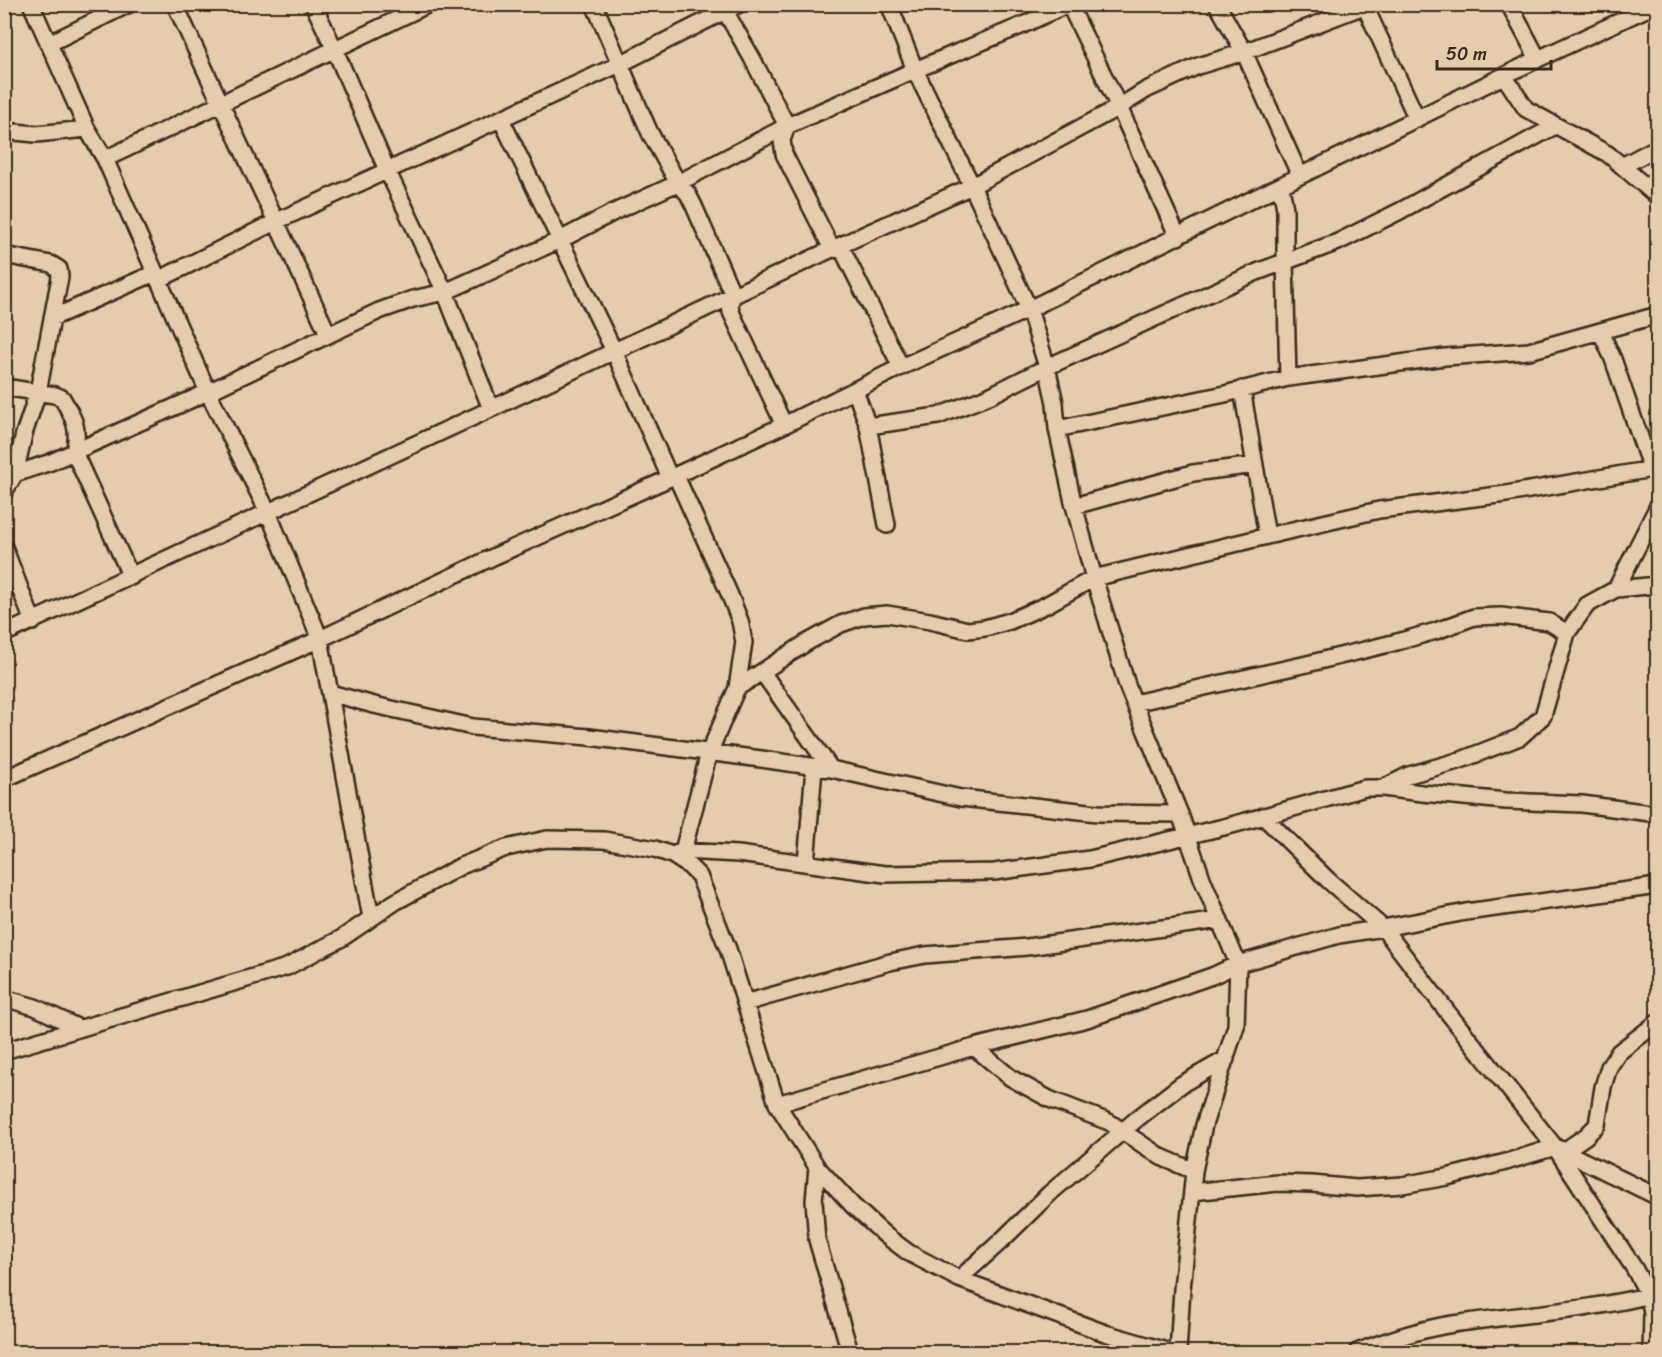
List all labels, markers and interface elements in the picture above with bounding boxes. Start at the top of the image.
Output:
scale bar [1437,33,1551,71]
text: 50 m [1446,38,1487,70]

